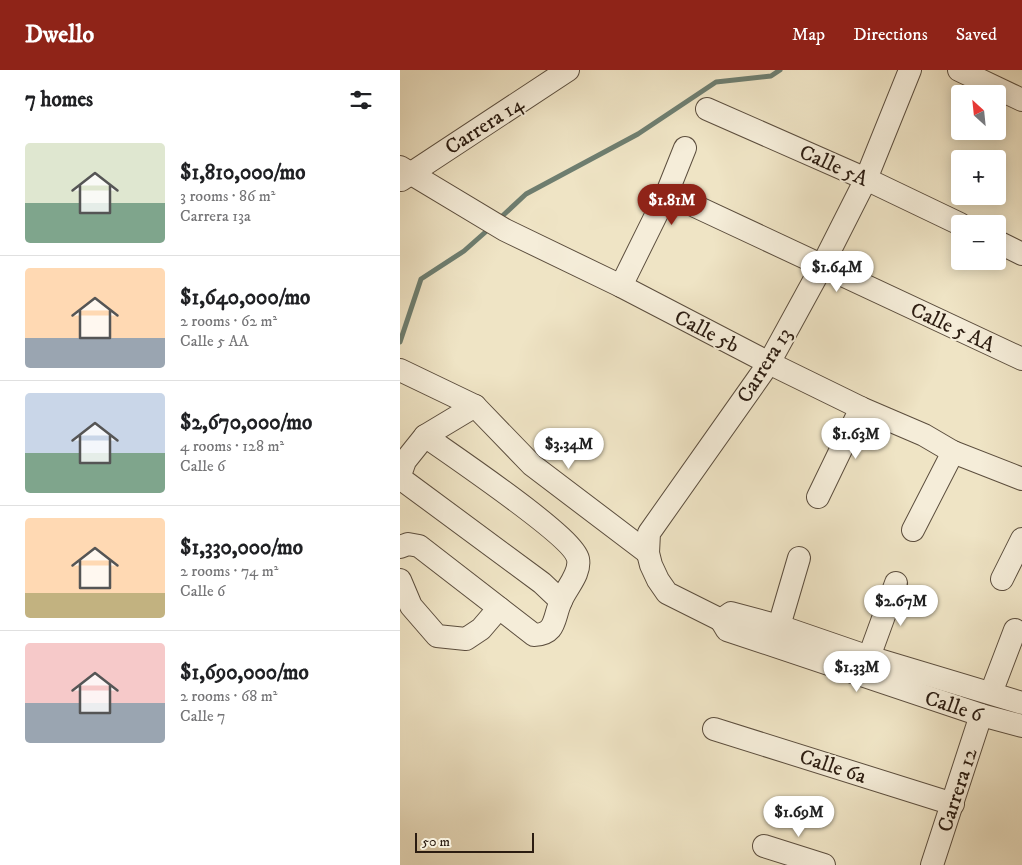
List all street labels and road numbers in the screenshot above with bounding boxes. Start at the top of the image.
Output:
street label: Carrera 14 [440,90,529,161]
street label: Calle 5A [795,139,873,193]
street label: Calle 5 AA [906,297,1000,359]
street label: Calle 5b [670,305,743,359]
street label: Carrera 13 [732,323,798,408]
street label: Calle 6 [921,685,987,729]
street label: Calle 6a [796,744,869,790]
street label: Carrera 12 [932,745,984,835]

